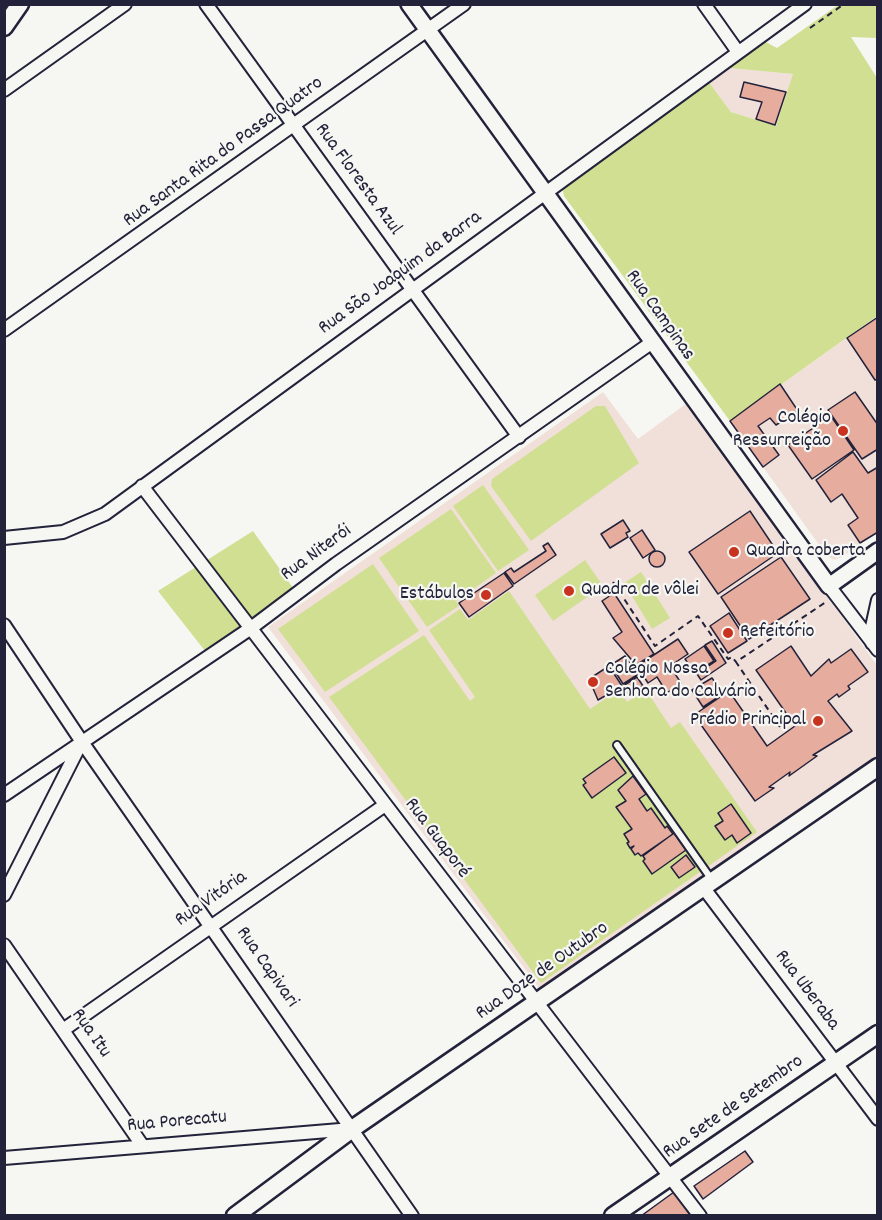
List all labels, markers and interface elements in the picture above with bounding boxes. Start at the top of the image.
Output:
street label: Rua Santa Rita do Passa Quatro [119,72,329,234]
street label: Rua Floresta Azul [308,119,406,241]
street label: Rua São Joaquim da Barra [315,207,487,341]
street label: Rua Campinas [619,266,699,366]
place label: Colégio Ressurreição [733,407,831,454]
marker: Colégio Ressurreição [836,424,850,438]
street label: Rua Niterói [277,520,357,588]
place label: Quadra coberta [746,540,865,564]
marker: Quadra coberta [727,545,741,559]
place label: Quadra de vôlei [581,579,699,603]
place label: Estábulos [400,583,474,607]
marker: Quadra de vôlei [562,584,576,598]
marker: Estábulos [479,588,493,602]
place label: Refeitório [740,621,814,645]
marker: Refeitório [721,626,735,640]
place label: Colégio Nossa Senhora do Calvário [605,658,756,705]
marker: Colégio Nossa Senhora do Calvário [586,675,600,689]
place label: Prédio Principal [690,709,806,733]
marker: Prédio Principal [811,714,825,728]
street label: Rua Guaporé [398,794,474,884]
street label: Rua Vitória [171,867,253,933]
street label: Rua Doze de Outubro [472,917,614,1027]
street label: Rua Capivari [229,923,303,1013]
street label: Rua Uberaba [768,946,844,1036]
street label: Rua Itu [65,1005,115,1063]
street label: Rua Sete de Setembro [659,1051,809,1165]
street label: Rua Porecatu [126,1107,228,1139]

